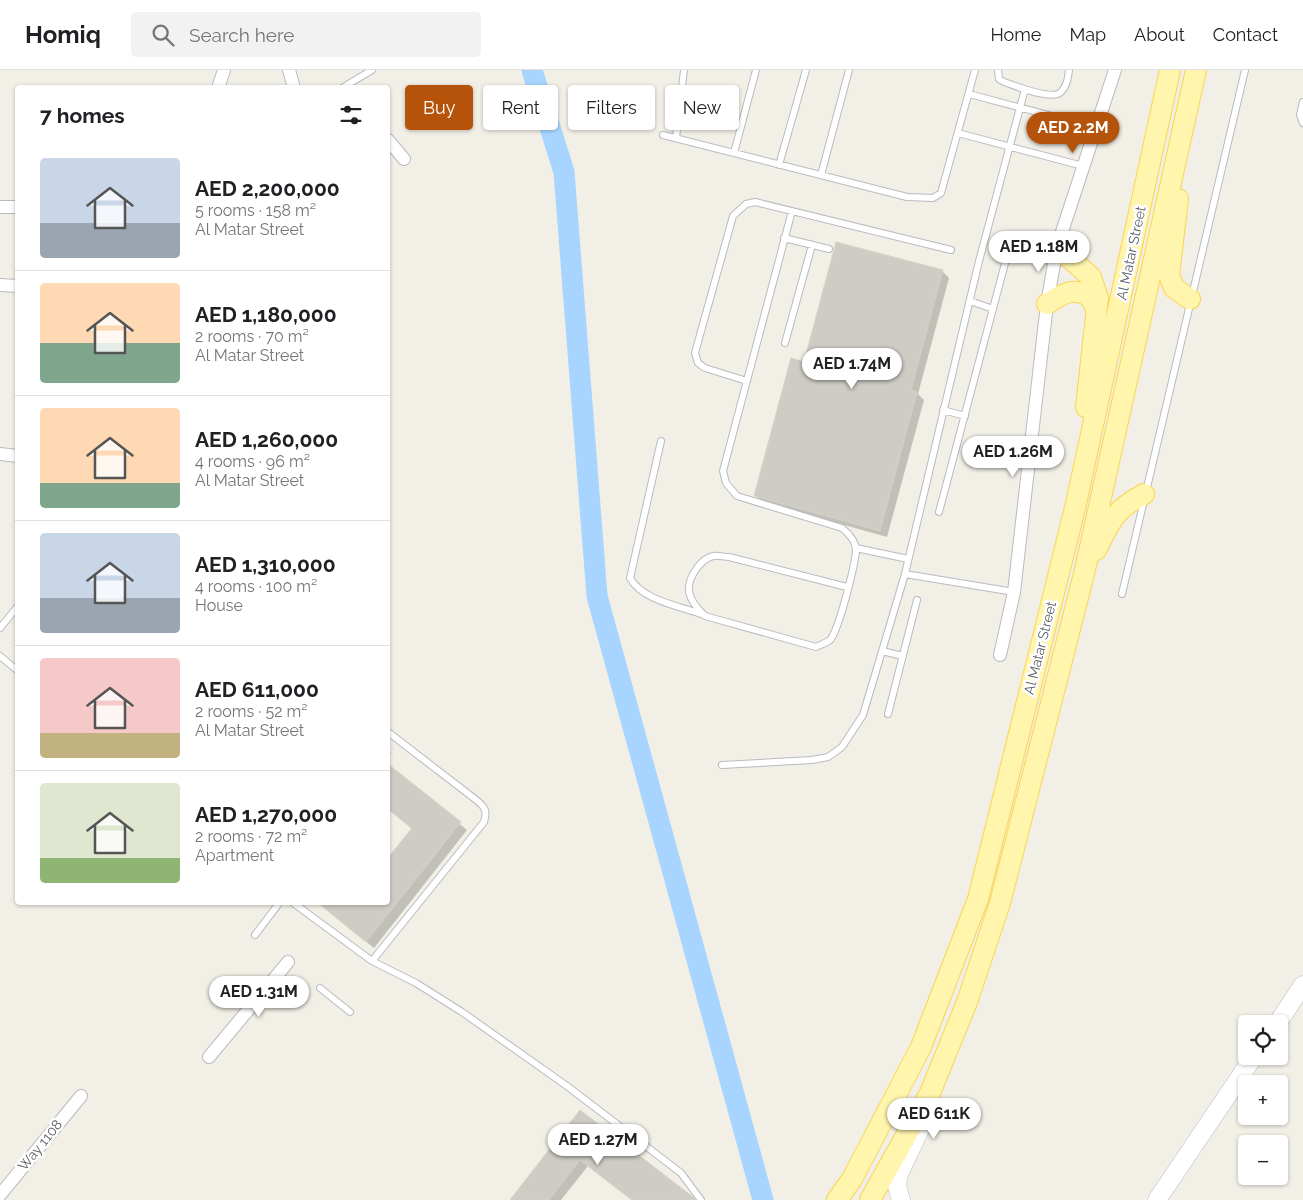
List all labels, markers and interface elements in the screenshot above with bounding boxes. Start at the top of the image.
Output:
search box [131,12,481,57]
text: Homiq [25,20,101,49]
icon: search [149,21,177,49]
text: Search here [189,24,294,46]
text: Home [990,24,1041,45]
text: Map [1069,24,1106,45]
text: About [1134,24,1185,45]
text: Contact [1213,24,1278,45]
chip: Buy [405,85,473,130]
chip: Rent [483,85,558,130]
chip: Filters [568,85,655,130]
chip: New [665,85,739,130]
icon: filters [337,101,365,129]
text: 7 homes [40,103,125,128]
pin: AED 2.2M [1021,112,1125,154]
text: AED 2.2M [1037,118,1109,137]
text: AED 2,200,000 [195,176,340,201]
icon: home [80,178,140,238]
text: 5 rooms · 158 m² [195,201,316,220]
street label: Al Matar Street [1113,204,1149,301]
text: Al Matar Street [195,220,304,239]
pin: AED 1.18M [982,230,1096,273]
text: AED 1.18M [1000,237,1078,256]
text: AED 1,180,000 [195,302,337,327]
icon: home [80,303,140,363]
text: 2 rooms · 70 m² [195,327,309,346]
text: Al Matar Street [195,346,304,365]
pin: AED 1.74M [795,348,909,390]
text: AED 1.74M [813,354,891,373]
text: AED 1,260,000 [195,427,338,452]
icon: home [80,428,140,488]
pin: AED 1.26M [956,436,1070,478]
text: AED 1.26M [973,442,1053,461]
text: 4 rooms · 96 m² [195,452,310,471]
text: Al Matar Street [195,471,304,490]
text: AED 1,310,000 [195,552,336,577]
icon: home [80,553,140,613]
text: 4 rooms · 100 m² [195,577,317,596]
text: House [195,596,243,615]
street label: Al Matar Street [1021,599,1059,696]
text: AED 611,000 [195,677,319,702]
icon: home [80,678,140,738]
text: 2 rooms · 52 m² [195,702,307,721]
text: Al Matar Street [195,721,304,740]
text: AED 1,270,000 [195,802,337,827]
icon: home [80,803,140,863]
text: 2 rooms · 72 m² [195,827,307,846]
text: Apartment [195,846,274,865]
pin: AED 1.31M [202,976,316,1018]
text: AED 1.31M [220,982,298,1001]
map controls [1238,1015,1288,1185]
button: locate [1238,1015,1288,1065]
button: + [1238,1075,1288,1125]
pin: AED 611K [882,1098,986,1140]
text: AED 611K [898,1104,970,1123]
street label: Way 1108 [15,1116,65,1174]
pin: AED 1.27M [541,1124,655,1166]
text: AED 1.27M [558,1130,638,1149]
button: − [1238,1135,1288,1185]

